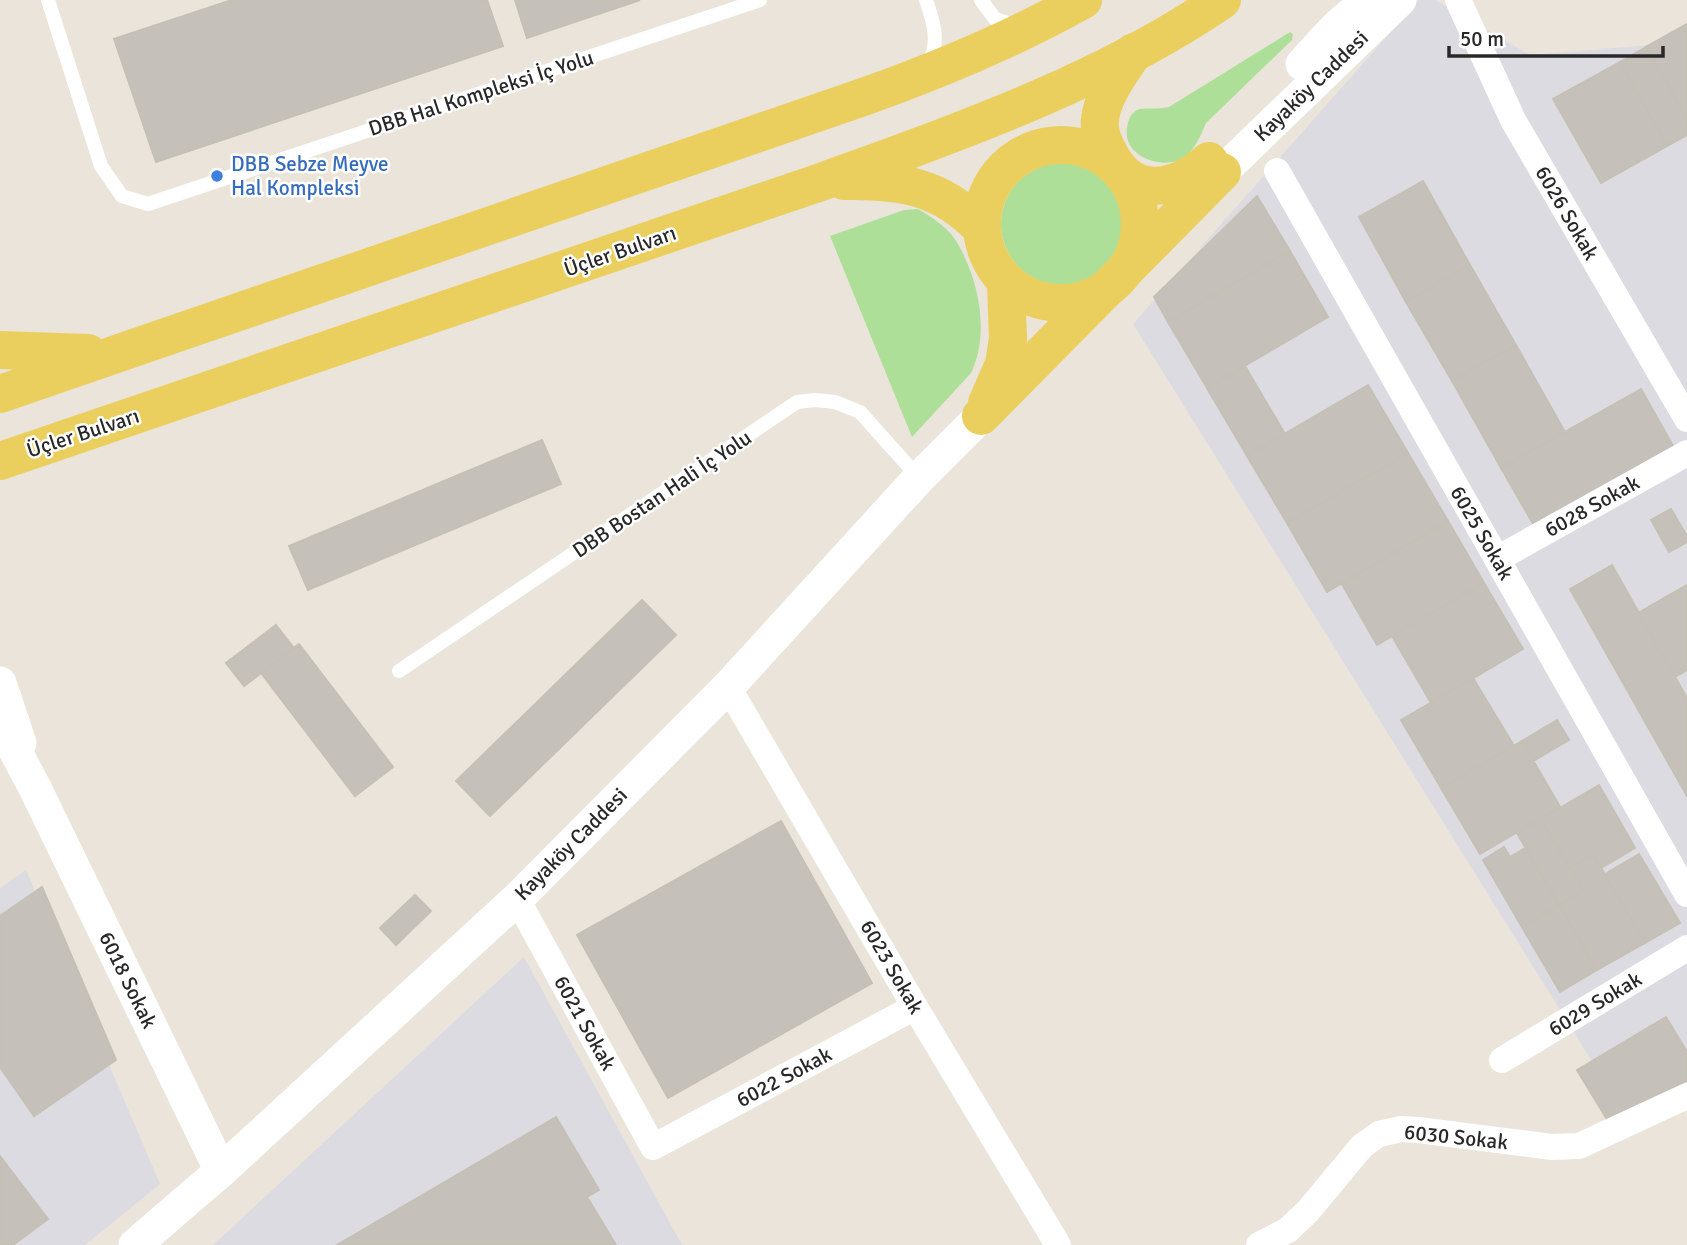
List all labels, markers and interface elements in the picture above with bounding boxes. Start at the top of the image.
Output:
scale bar [1449,14,1662,58]
street label: Kayaköy Caddesi [1248,25,1374,147]
text: 50 m [1460,26,1504,52]
street label: DBB Hal Kompleksi İç Yolu [365,44,597,142]
place label: DBB Sebze Meyve Hal Kompleksi [231,151,389,201]
street label: 6026 Sokak [1530,161,1605,265]
marker: DBB Sebze Meyve Hal Kompleksi [209,168,225,184]
street label: Üçler Bulvarı [561,220,679,282]
street label: Üçler Bulvarı [23,403,143,463]
street label: DBB Bostan Hali İç Yolu [568,424,756,564]
street label: 6028 Sokak [1540,469,1644,543]
street label: 6025 Sokak [1445,481,1520,585]
street label: Kayaköy Caddesi [509,782,633,906]
street label: 6023 Sokak [855,915,930,1019]
street label: 6018 Sokak [93,927,163,1033]
street label: 6029 Sokak [1544,966,1647,1042]
street label: 6021 Sokak [548,971,622,1075]
street label: 6022 Sokak [732,1041,837,1113]
street label: 6030 Sokak [1403,1119,1510,1155]

